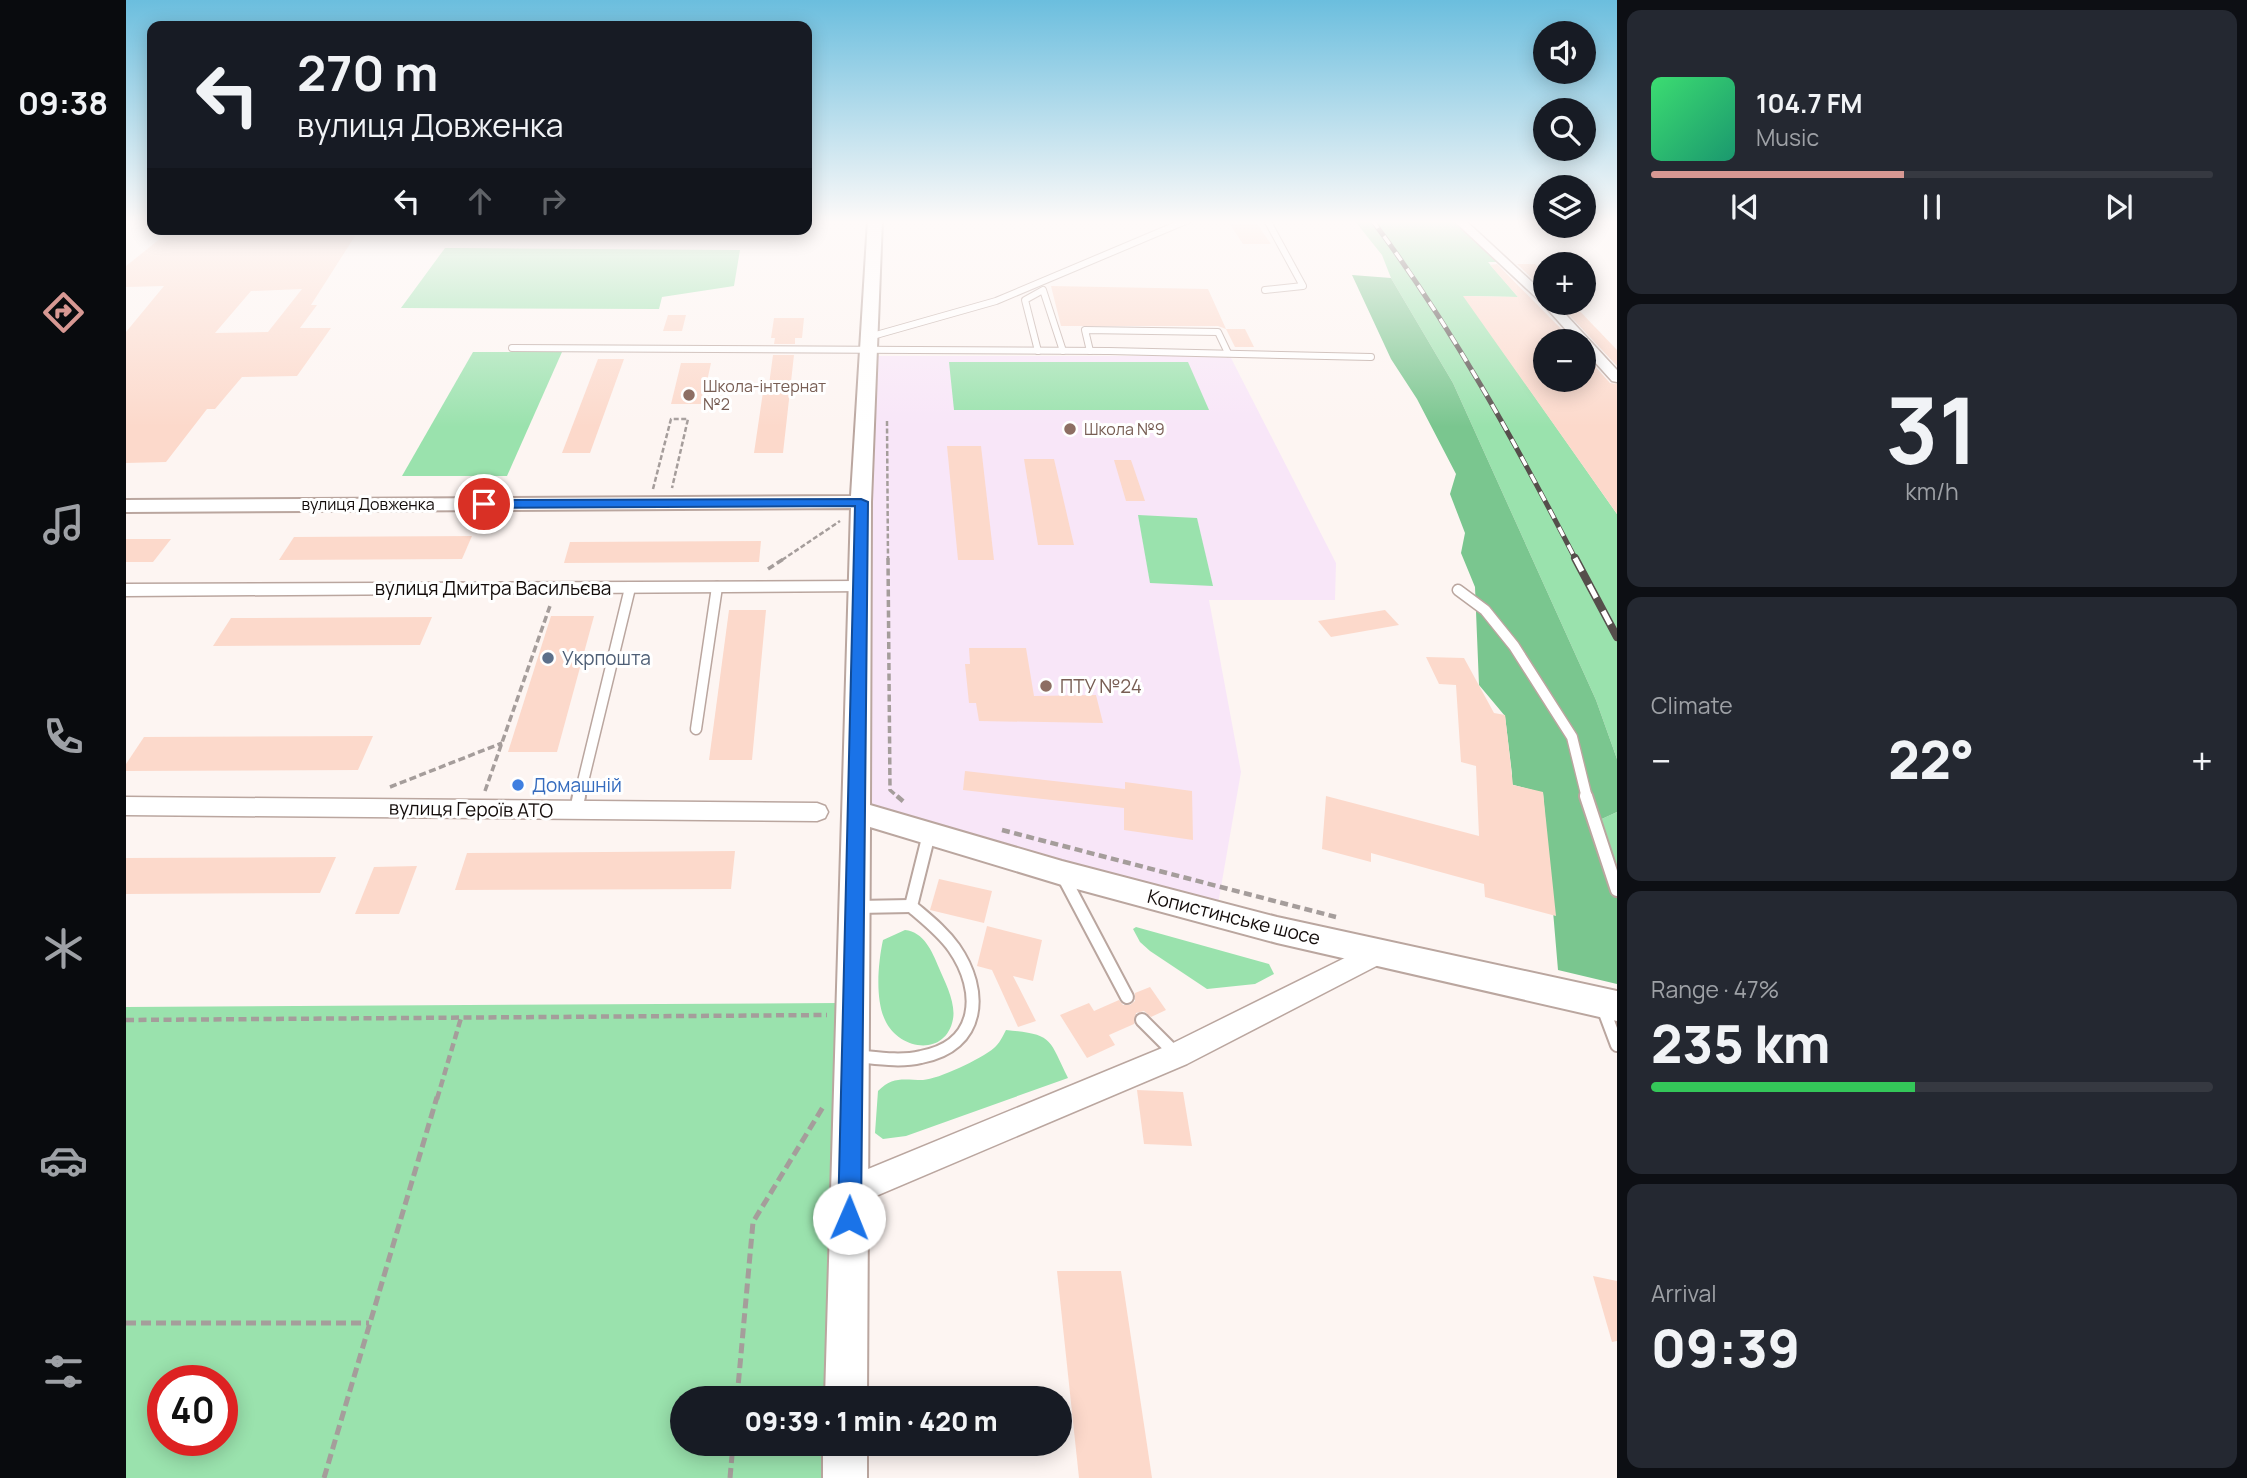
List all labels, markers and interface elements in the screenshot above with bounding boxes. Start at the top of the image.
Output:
map controls [1533,21,1596,392]
button: sound [1533,21,1596,84]
text: 270 m [297,39,438,106]
icon: left [182,49,273,140]
text: 09:38 [18,81,108,125]
text: 104.7 FM [1756,85,1863,121]
button: search [1533,98,1596,161]
text: вулиця Довженка [297,103,563,147]
text: Music [1756,121,1819,153]
button: layers [1533,175,1596,238]
icon: left [388,182,426,220]
icon: ahead [461,182,499,220]
icon: right [534,182,572,220]
icon: previous [1726,188,1764,226]
icon: pause [1913,188,1951,226]
icon: next [2100,188,2138,226]
button: + [1533,252,1596,315]
icon: directions [39,288,88,337]
button: − [1533,329,1596,392]
text: 31 [1886,367,1978,491]
place label: Школа-інтернат №2 [703,375,826,415]
marker: Школа-інтернат №2 [681,387,697,403]
place label: Школа №9 [1084,418,1165,440]
marker: Школа №9 [1062,421,1078,437]
pin [454,474,514,534]
text: km/h [1905,475,1959,507]
icon: arrive [465,485,503,523]
street label: вулиця Довженка [301,493,435,515]
icon: music [39,500,88,549]
street label: вулиця Дмитра Васильєва [375,575,611,601]
place label: Укрпошта [562,645,651,671]
marker: Укрпошта [540,650,556,666]
place label: ПТУ №24 [1060,673,1142,699]
marker: ПТУ №24 [1038,678,1054,694]
text: Climate [1651,689,1733,721]
icon: phone [39,712,88,761]
text: 22° [1888,724,1974,795]
text: − [1651,734,1672,786]
text: + [2191,734,2213,786]
place label: Домашній [532,772,622,798]
marker: Домашній [510,777,526,793]
street label: вулиця Героїв АТО [389,795,554,823]
street label: Копистинське шосе [1145,883,1323,951]
icon: climate [39,924,88,973]
text: Range · 47% [1651,973,1779,1005]
text: 235 km [1651,1008,1831,1079]
icon: car [39,1136,88,1185]
position arrow [812,1181,886,1255]
text: Arrival [1651,1277,1717,1309]
text: 09:39 [1651,1312,1800,1383]
icon: filters [39,1347,88,1396]
speed limit sign: 40 [147,1365,238,1456]
text: 09:39 · 1 min · 420 m [744,1403,998,1439]

